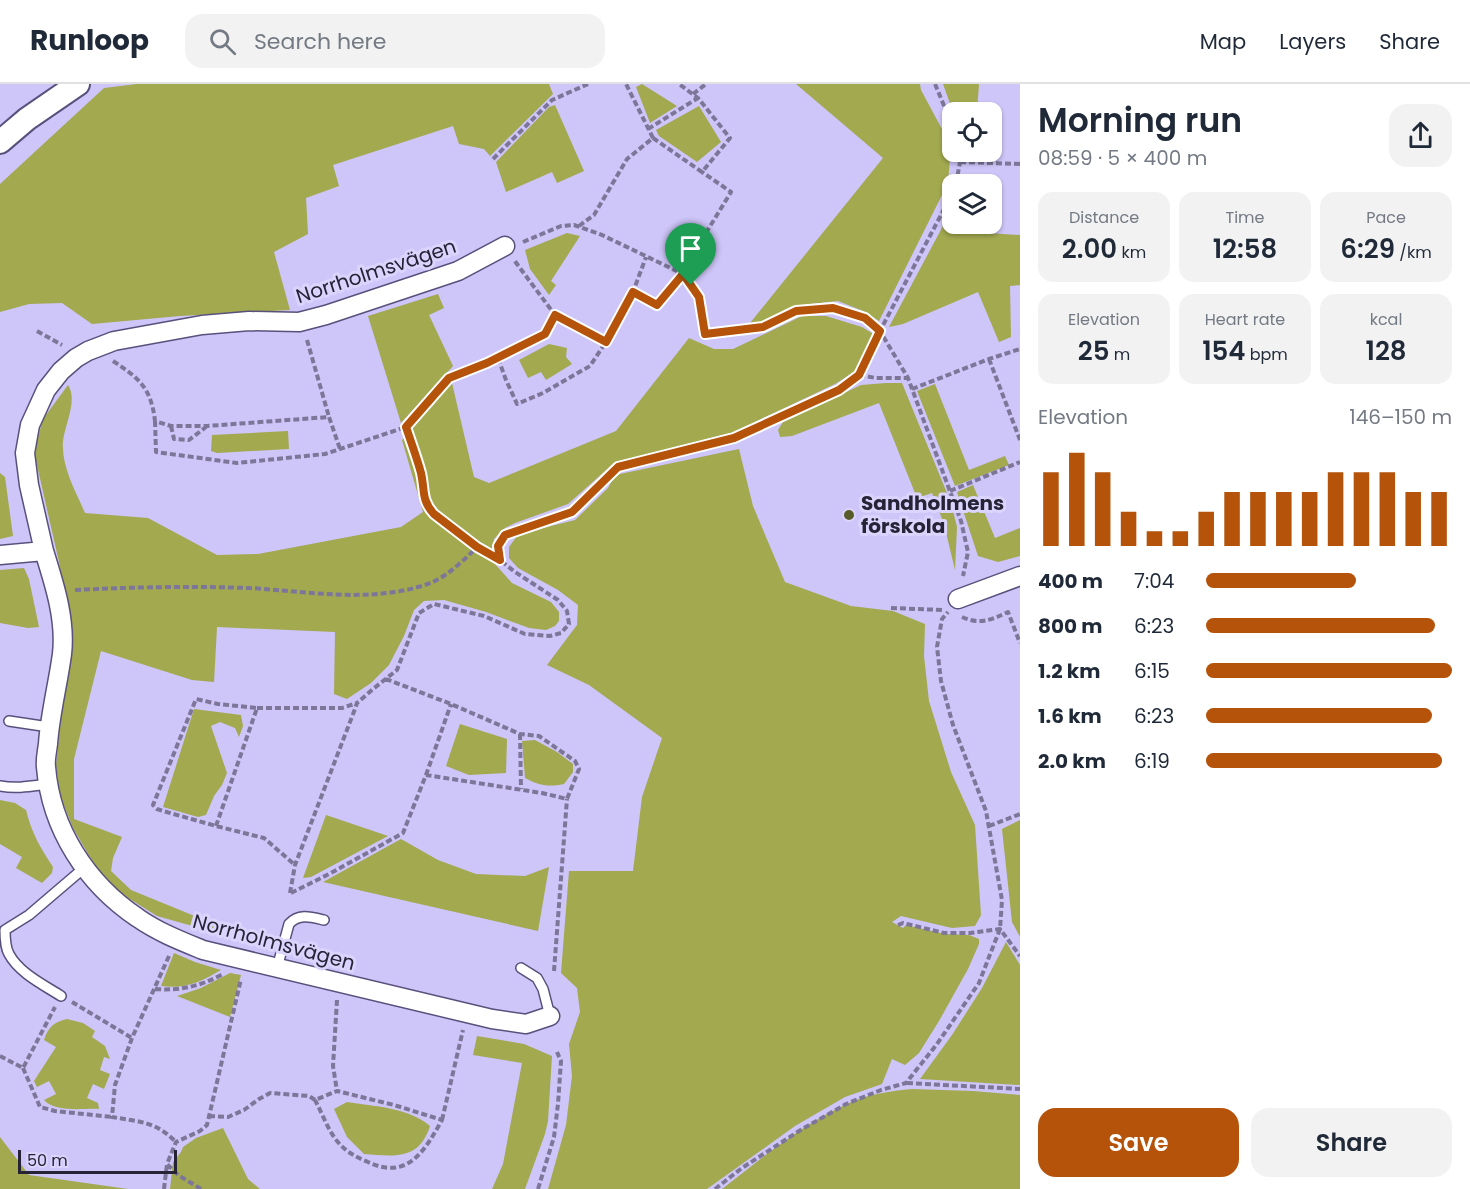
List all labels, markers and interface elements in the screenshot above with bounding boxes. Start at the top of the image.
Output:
search box [185,14,605,68]
text: Runloop [30,21,149,60]
icon: search [206,25,239,58]
text: Search here [254,26,386,57]
text: Map [1200,27,1246,56]
text: Layers [1279,27,1346,56]
text: Share [1379,27,1440,56]
text: Morning run [1038,97,1242,144]
map controls [942,102,1002,234]
button: locate [942,102,1002,162]
button: share [1389,104,1452,167]
text: 08:59 · 5 × 400 m [1038,144,1207,172]
button: layers [942,174,1002,234]
text: Distance [1069,206,1139,229]
text: Time [1226,206,1265,229]
text: Pace [1366,206,1406,229]
pin [665,223,716,285]
text: 2.00 [1062,231,1117,267]
text: 12:58 [1213,231,1277,267]
text: 6:29 [1340,231,1395,267]
street label: Norrholmsvägen [292,232,460,310]
icon: arrive [674,232,707,265]
text: km [1117,241,1146,264]
text: /km [1395,241,1432,264]
text: Elevation [1068,308,1140,331]
text: Heart rate [1205,308,1285,331]
text: kcal [1370,308,1402,331]
text: 25 [1078,333,1109,369]
text: 154 [1202,333,1245,369]
text: 128 [1365,333,1407,369]
text: m [1109,343,1130,366]
text: bpm [1245,343,1288,366]
text: Elevation [1038,403,1128,431]
text: 146–150 m [1349,403,1452,431]
place label: Sandholmens förskola [861,489,1004,540]
marker: Sandholmens förskola [842,508,856,522]
text: 400 m [1038,567,1103,595]
text: 7:04 [1134,567,1174,595]
text: 800 m [1038,612,1102,640]
text: 6:23 [1134,612,1174,640]
text: 1.2 km [1038,657,1100,685]
text: 6:15 [1134,657,1170,685]
text: 1.6 km [1038,702,1102,730]
text: 6:23 [1134,702,1174,730]
text: 2.0 km [1038,747,1106,775]
text: 6:19 [1134,747,1170,775]
street label: Norrholmsvägen [190,907,358,977]
button: Save [1038,1108,1239,1177]
button: Share [1251,1108,1452,1177]
scale bar [18,1147,177,1174]
text: 50 m [27,1149,68,1172]

